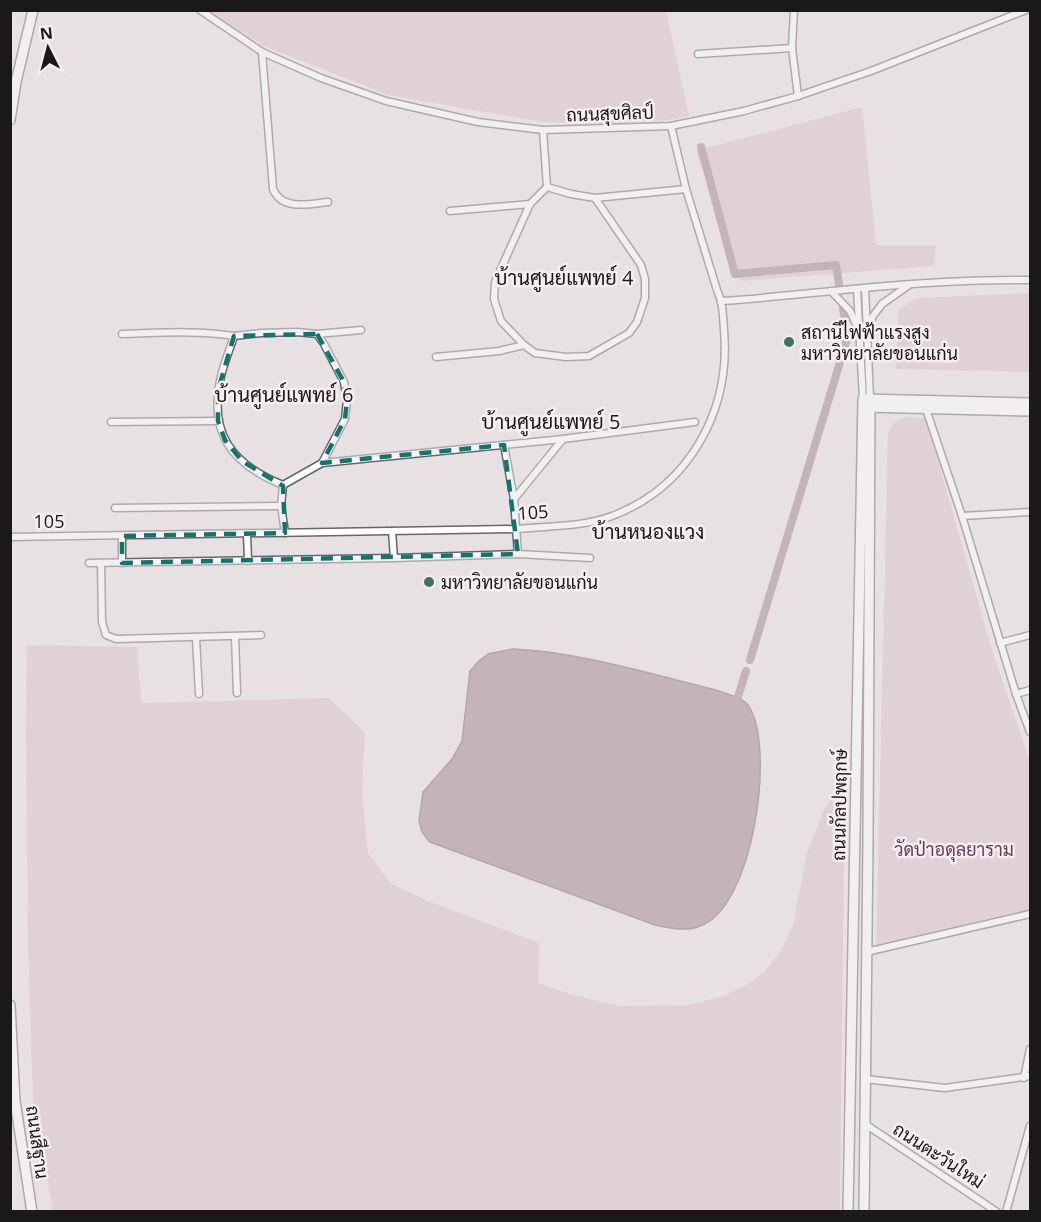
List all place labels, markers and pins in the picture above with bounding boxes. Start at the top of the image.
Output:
place label: สถานีไฟฟ้าแรงสูง มหาวิทยาลัยขอนแก่น [801,320,958,365]
marker: สถานีไฟฟ้าแรงสูง มหาวิทยาลัยขอนแก่น [782,335,796,349]
place label: มหาวิทยาลัยขอนแก่น [441,570,598,594]
marker: มหาวิทยาลัยขอนแก่น [422,575,436,589]

